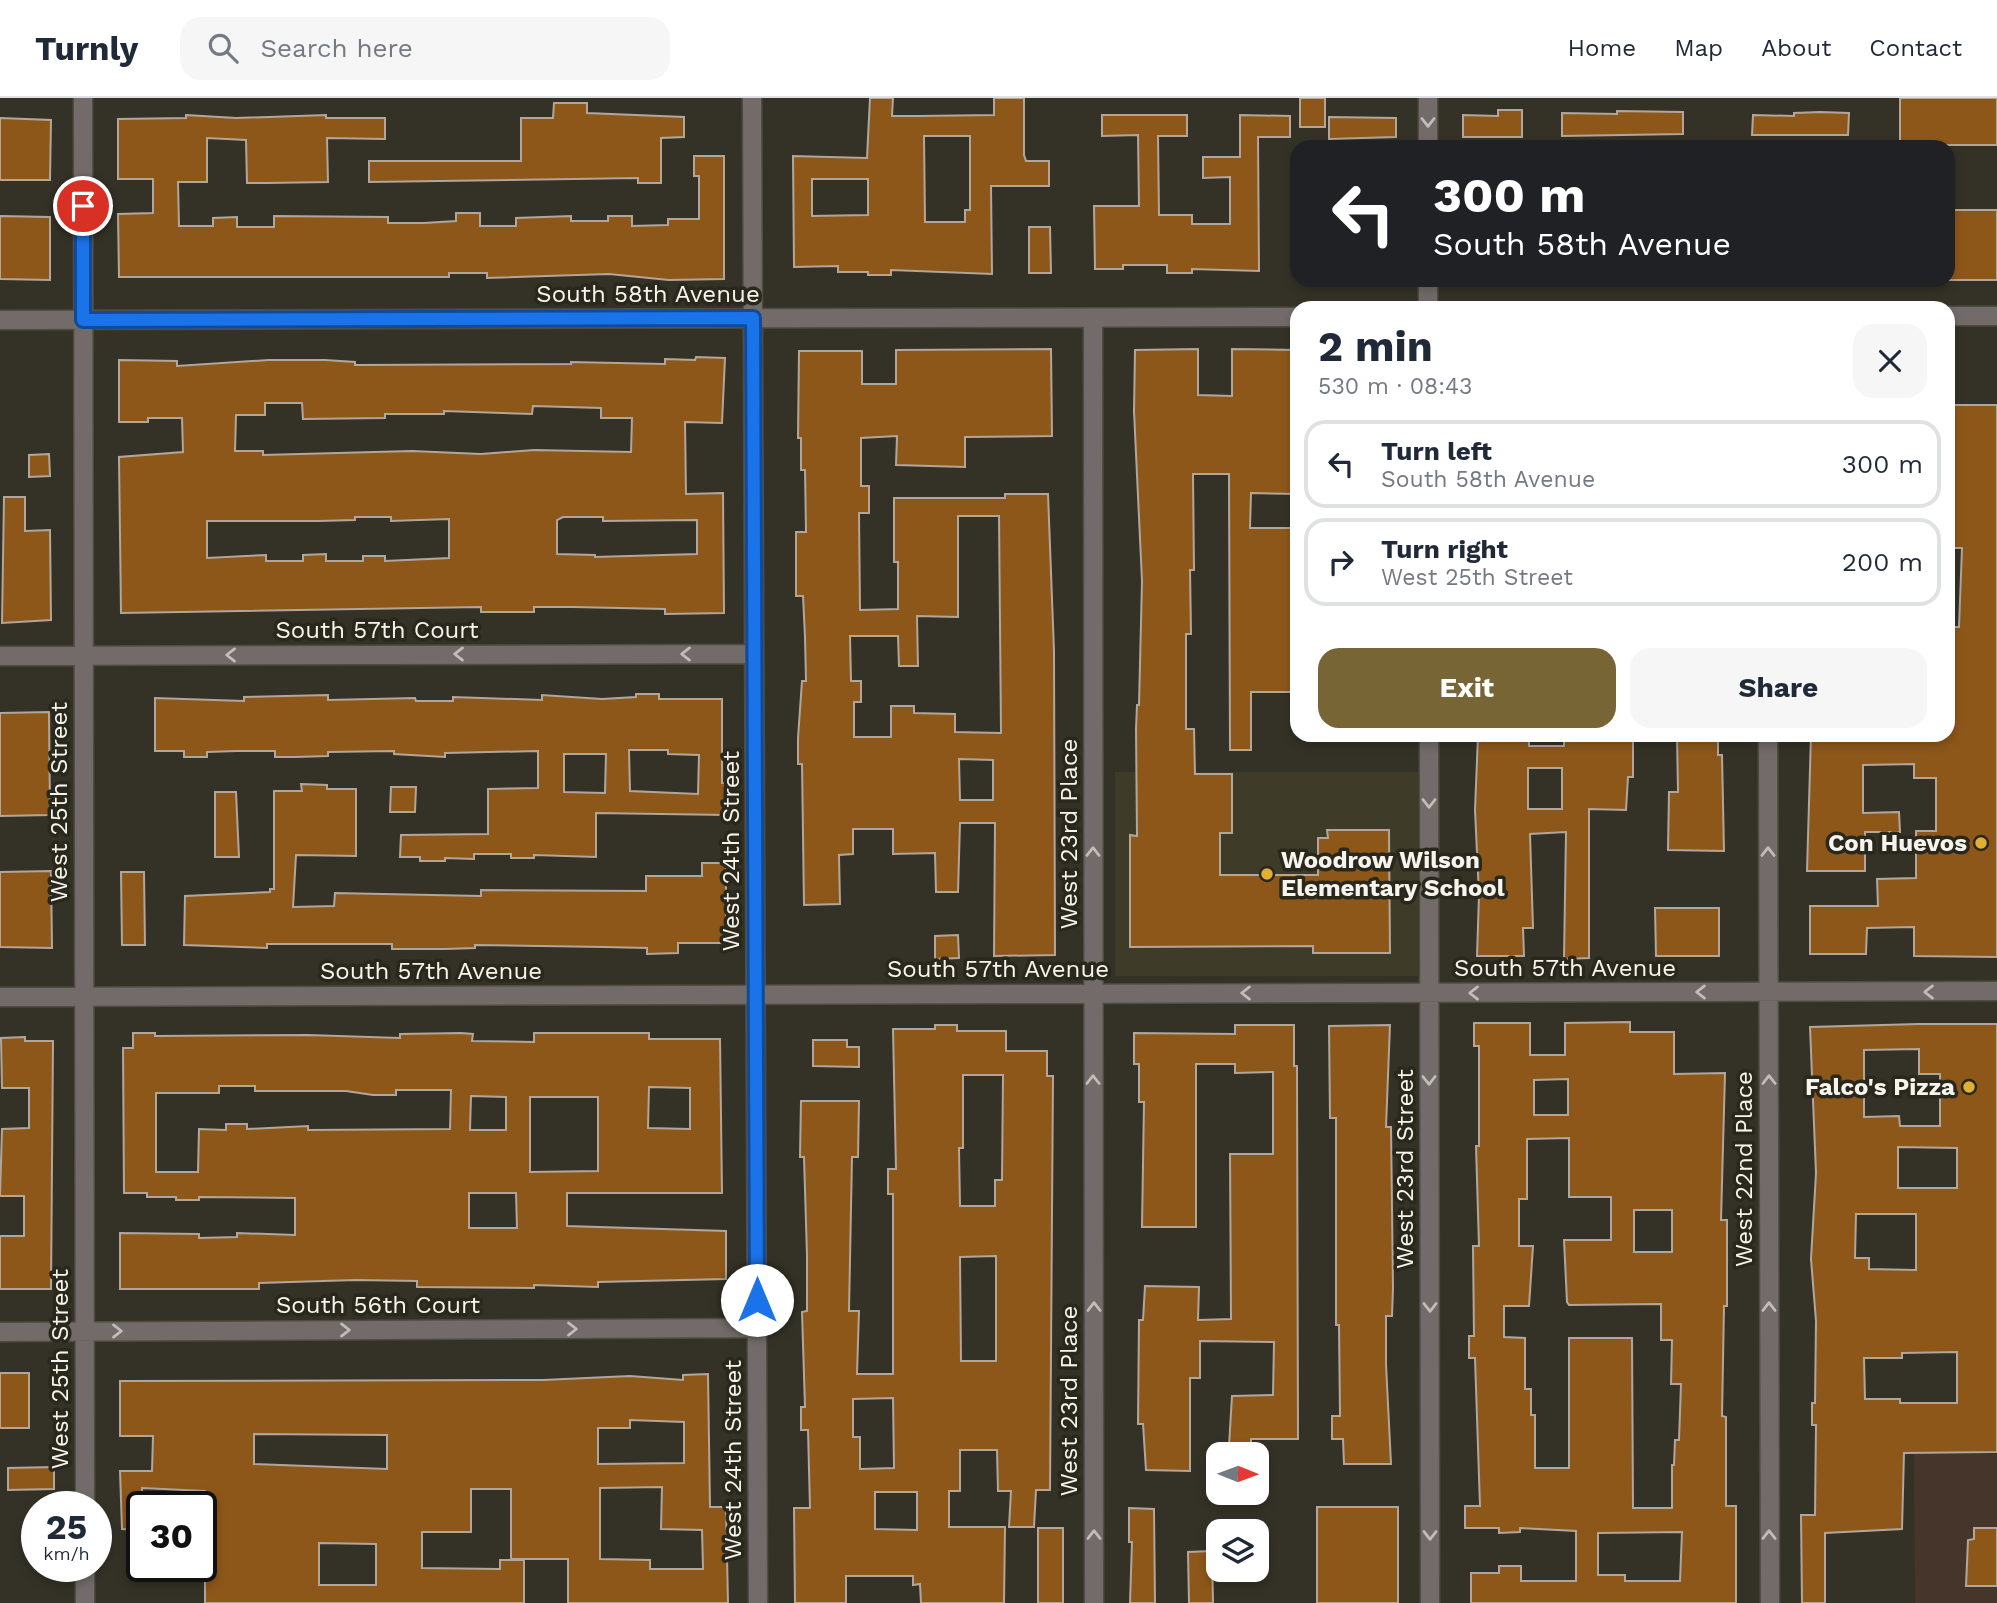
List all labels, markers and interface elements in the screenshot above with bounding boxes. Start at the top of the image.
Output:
search box [180,17,670,80]
text: Turnly [35,29,138,68]
icon: search [204,29,242,67]
text: Search here [260,33,413,63]
text: Home [1568,34,1636,62]
text: Map [1674,34,1723,62]
text: About [1761,34,1831,62]
text: Contact [1869,34,1962,62]
one-way arrow [1420,118,1436,128]
text: 300 m [1433,166,1585,224]
icon: left [1318,168,1409,259]
pin [53,176,113,236]
icon: arrive [64,187,102,225]
text: South 58th Avenue [1433,225,1731,263]
street label: South 58th Avenue [536,280,760,308]
text: 2 min [1318,322,1433,371]
button: close [1853,324,1927,398]
text: 530 m · 08:43 [1318,373,1473,400]
text: Turn left [1381,436,1492,466]
icon: left [1322,445,1360,483]
text: 300 m [1842,449,1923,479]
text: South 58th Avenue [1381,466,1595,493]
text: Turn right [1381,534,1508,564]
icon: right [1322,543,1360,581]
text: 200 m [1842,547,1923,577]
text: West 25th Street [1381,564,1573,591]
street label: South 57th Court [275,616,479,644]
one-way arrow [453,646,463,662]
one-way arrow [680,646,691,662]
one-way arrow [225,647,236,663]
button: Exit [1318,648,1616,728]
button: Share [1630,648,1927,728]
street label: West 25th Street [45,702,73,902]
street label: West 23rd Place [1055,739,1083,929]
street label: West 24th Street [717,751,745,951]
one-way arrow [1421,798,1437,809]
place label: Con Huevos [1828,829,1967,857]
marker: Con Huevos [1973,835,1989,851]
place label: Woodrow Wilson Elementary School [1281,846,1505,902]
one-way arrow [1085,847,1101,857]
one-way arrow [1760,847,1776,857]
marker: Woodrow Wilson Elementary School [1259,866,1275,882]
street label: South 57th Avenue [1454,954,1676,982]
street label: South 57th Avenue [887,955,1109,983]
street label: South 57th Avenue [320,957,542,985]
one-way arrow [1696,984,1706,1000]
one-way arrow [1923,984,1934,999]
one-way arrow [1241,985,1251,1001]
one-way arrow [1468,985,1479,1001]
street label: West 23rd Street [1391,1069,1419,1269]
street label: West 22nd Place [1730,1071,1758,1267]
place label: Falco's Pizza [1805,1073,1955,1101]
one-way arrow [1085,1074,1101,1085]
one-way arrow [1761,1074,1777,1085]
one-way arrow [1421,1075,1437,1085]
marker: Falco's Pizza [1961,1079,1977,1095]
position arrow [720,1263,794,1337]
street label: West 25th Street [46,1269,74,1469]
street label: South 56th Court [276,1291,480,1319]
one-way arrow [1086,1302,1102,1312]
one-way arrow [1422,1302,1438,1313]
one-way arrow [1761,1302,1777,1312]
street label: West 23rd Place [1055,1306,1083,1496]
one-way arrow [567,1321,578,1337]
one-way arrow [340,1322,350,1338]
one-way arrow [112,1323,123,1339]
street label: West 24th Street [719,1360,747,1560]
north arrow [1206,1442,1269,1505]
map controls [1206,1442,1269,1582]
speed limit sign: 30 [126,1491,217,1582]
text: 25 [46,1506,87,1548]
button: layers [1206,1519,1269,1582]
one-way arrow [1086,1529,1102,1540]
one-way arrow [1761,1529,1777,1540]
one-way arrow [1422,1530,1438,1540]
text: km/h [43,1543,90,1564]

